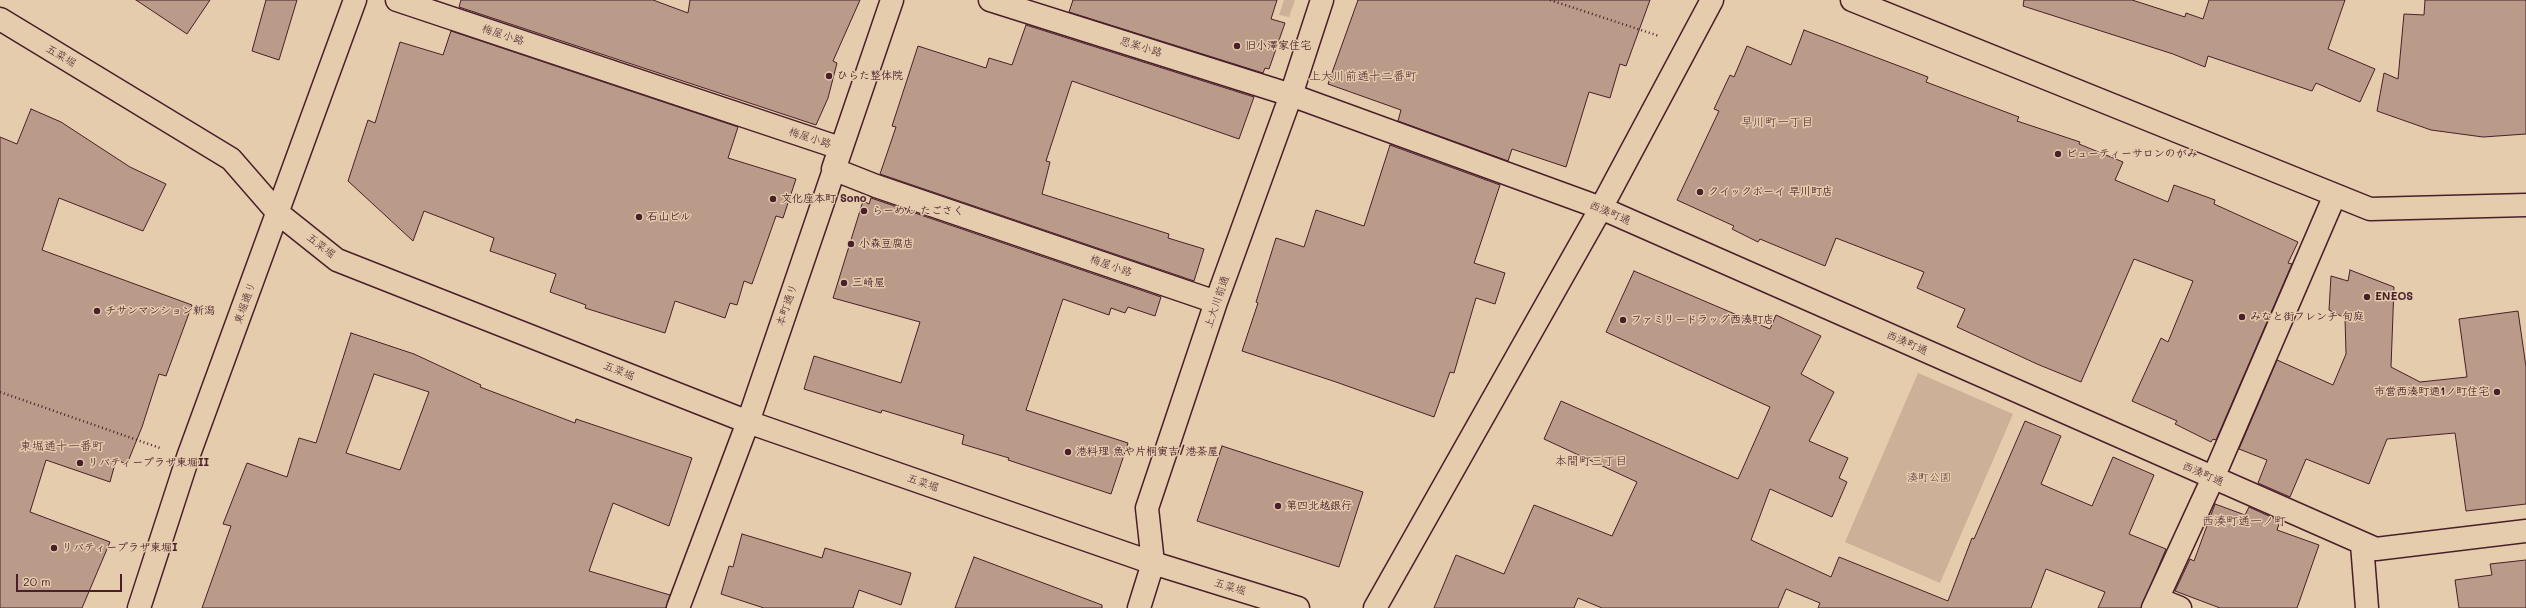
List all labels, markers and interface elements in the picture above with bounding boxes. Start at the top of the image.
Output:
street label: 梅屋小路 [480,22,526,48]
street label: 思案小路 [1118,34,1164,60]
place label: 旧小澤家住宅 [1245,39,1311,53]
marker: 旧小澤家住宅 [1232,41,1242,51]
street label: 五菜堀 [43,42,79,70]
place label: ひらた整体院 [837,69,903,83]
district label: 上大川前通十二番町 [1309,69,1417,83]
marker: ひらた整体院 [824,71,834,81]
district label: 早川町一丁目 [1741,115,1813,129]
street label: 梅屋小路 [787,125,833,151]
place label: ビューティーサロンのがみ [2066,147,2198,161]
marker: ビューティーサロンのがみ [2053,149,2063,159]
place label: クイックボーイ 早川町店 [1708,185,1833,199]
marker: クイックボーイ 早川町店 [1695,187,1705,197]
place label: 文化座本町 Sono [781,192,867,206]
marker: 文化座本町 Sono [768,194,778,204]
street label: 西湊町通 [1587,198,1633,228]
place label: らーめん たごさく [872,204,964,218]
marker: らーめん たごさく [859,206,869,216]
place label: 石山ビル [647,210,691,224]
marker: 石山ビル [634,212,644,222]
street label: 五菜堀 [304,231,338,261]
place label: 小森豆腐店 [859,237,914,251]
marker: 小森豆腐店 [846,239,856,249]
street label: 梅屋小路 [1088,253,1134,279]
street label: 上大川前通 [1202,274,1232,330]
place label: 三崎屋 [852,276,885,290]
marker: 三崎屋 [839,278,849,288]
street label: 東堀通り [231,280,259,326]
street label: 本町通り [774,282,800,328]
place label: ENEOS [2375,290,2413,304]
marker: ENEOS [2362,292,2372,302]
place label: チサンマンション新潟 [105,304,215,318]
marker: チサンマンション新潟 [92,306,102,316]
place label: みなと街フレンチ 旬庭 [2250,310,2364,324]
marker: みなと街フレンチ 旬庭 [2237,312,2247,322]
place label: ファミリードラッグ西湊町店 [1631,313,1774,327]
marker: ファミリードラッグ西湊町店 [1618,315,1628,325]
street label: 西湊町通 [1884,328,1930,358]
street label: 五菜堀 [601,359,637,383]
place label: 市営西湊町通1ノ町住宅 [2374,385,2489,399]
marker: 市営西湊町通1ノ町住宅 [2492,387,2502,397]
district label: 東堀通十一番町 [20,439,104,453]
place label: 港料理 魚や片桐寅吉/港茶屋 [1076,445,1218,459]
marker: 港料理 魚や片桐寅吉/港茶屋 [1063,447,1073,457]
district label: 本間町三丁目 [1555,454,1627,468]
place label: リバティープラザ東堀II [88,456,209,470]
marker: リバティープラザ東堀II [75,458,85,468]
street label: 西湊町通 [2180,459,2226,489]
street label: 五菜堀 [905,471,941,495]
park label: 湊町公園 [1907,471,1951,485]
place label: 第四北越銀行 [1286,499,1352,513]
marker: 第四北越銀行 [1273,501,1283,511]
district label: 西湊町通一ノ町 [2202,514,2286,528]
place label: リバティープラザ東堀I [62,541,178,555]
marker: リバティープラザ東堀I [49,543,59,553]
scale bar [18,566,124,592]
text: 20 m [23,573,51,589]
street label: 五菜堀 [1212,576,1248,598]

